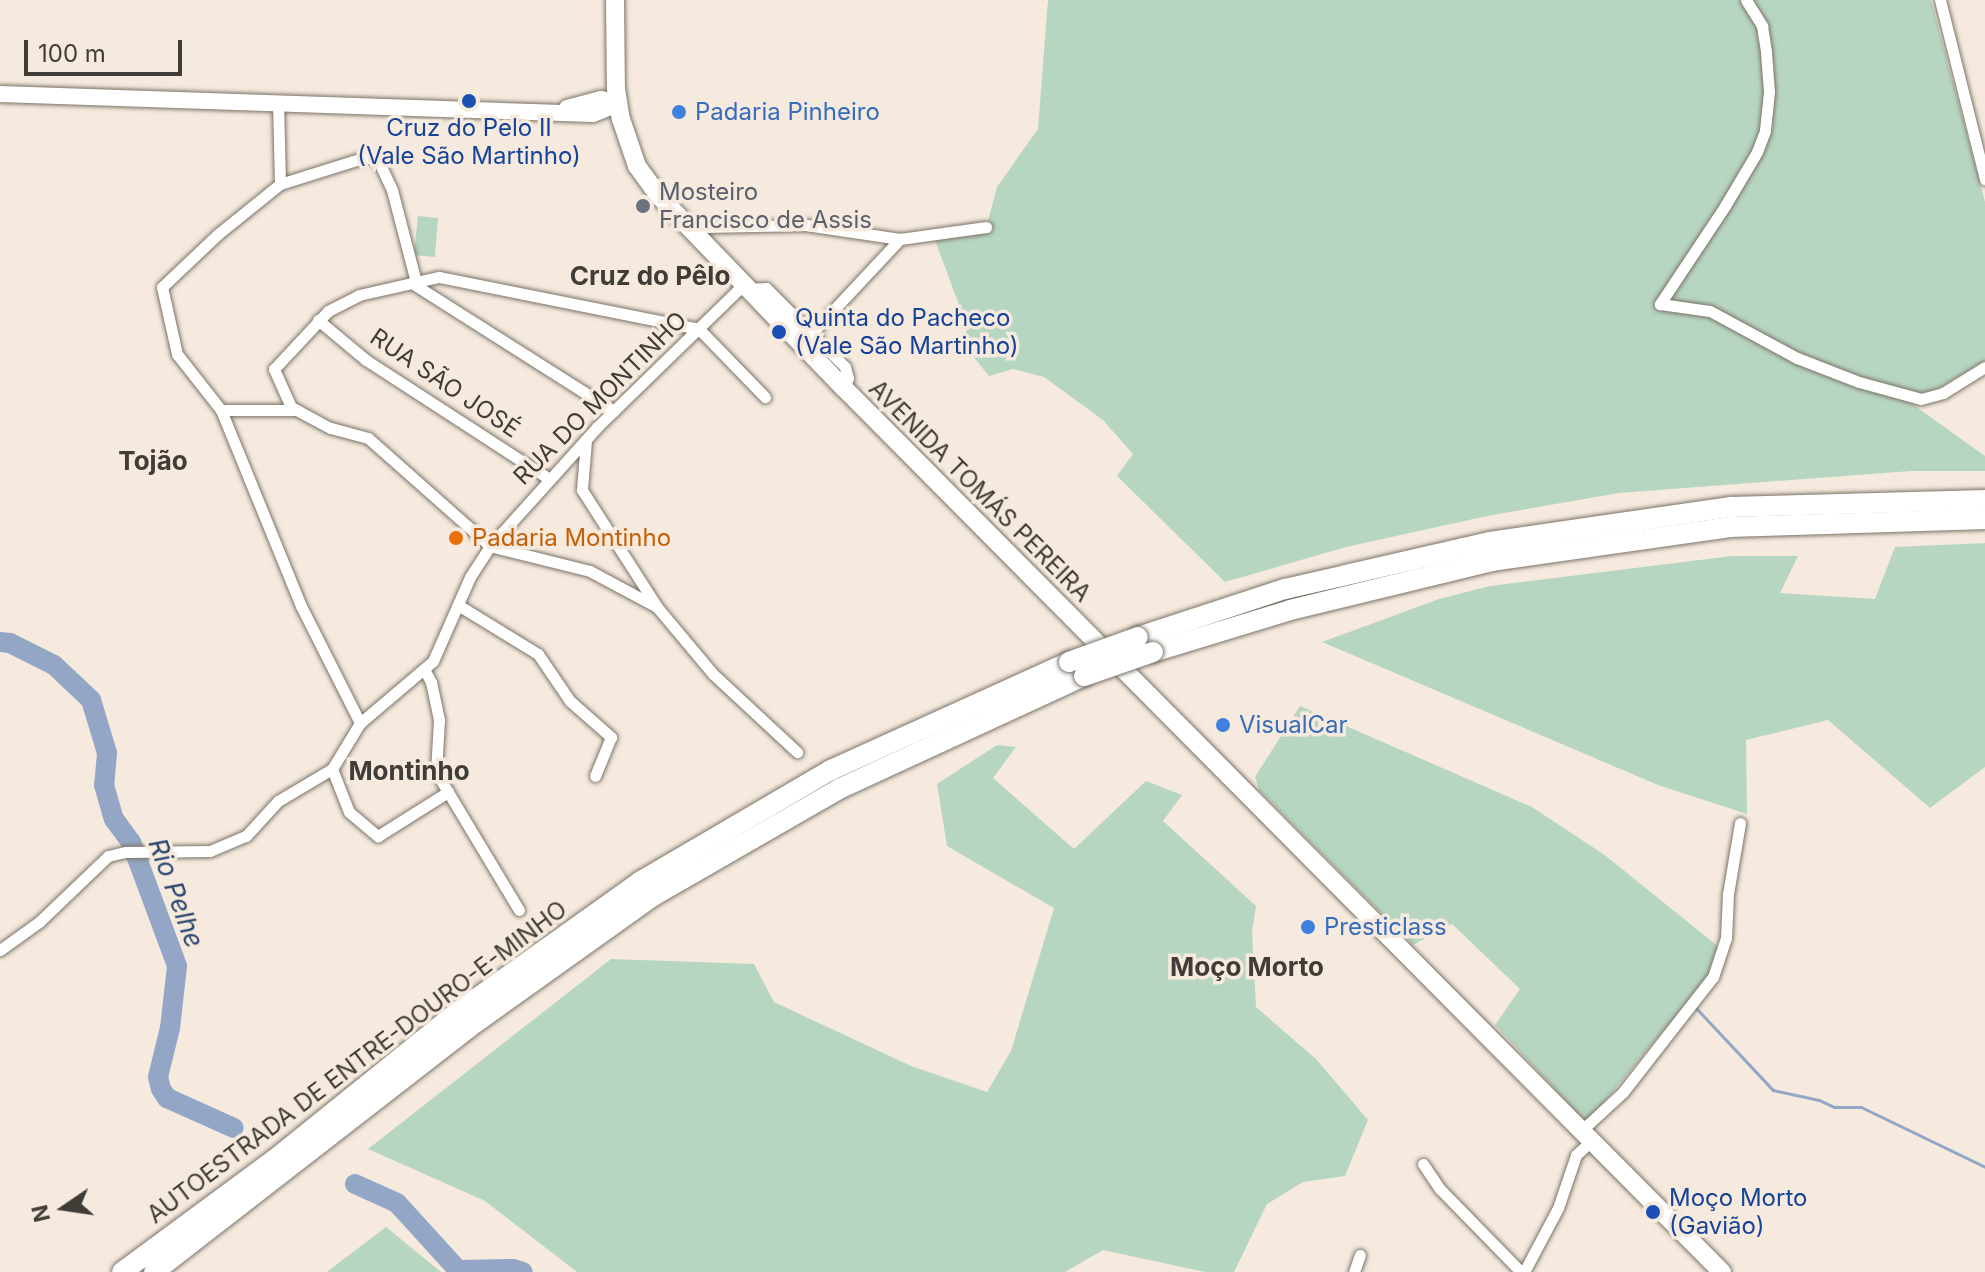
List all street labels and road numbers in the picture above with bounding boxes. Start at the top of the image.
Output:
street label: RUA DO MONTINHO [507,305,693,491]
street label: RUA SÃO JOSÉ [365,322,525,444]
street label: AVENIDA TOMÁS PEREIRA [863,374,1097,608]
street label: AUTOESTRADA DE ENTRE-DOURO-E-MINHO [142,895,572,1229]

